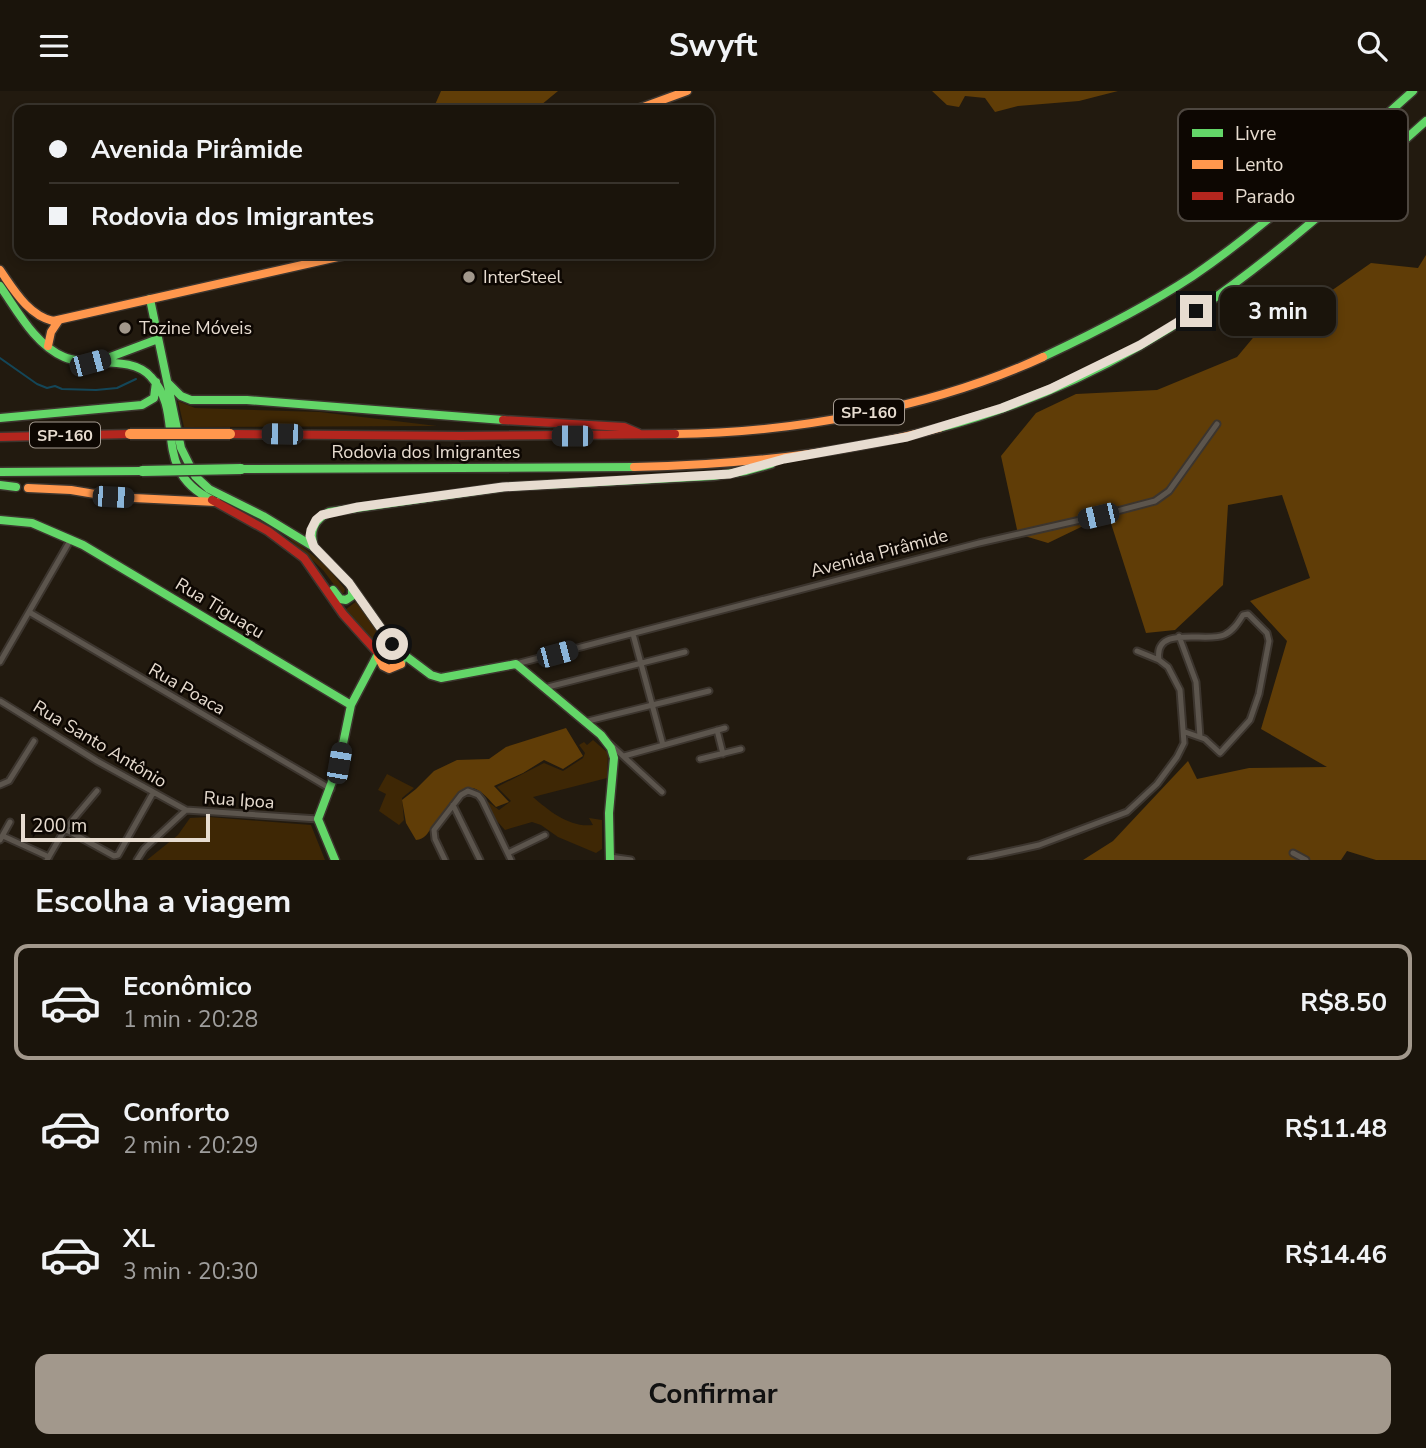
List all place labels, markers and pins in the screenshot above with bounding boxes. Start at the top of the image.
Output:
place label: InterSteel [483,265,562,289]
marker: InterSteel [461,269,477,285]
place label: Tozine Móveis [139,316,252,340]
marker: Tozine Móveis [117,320,133,336]

